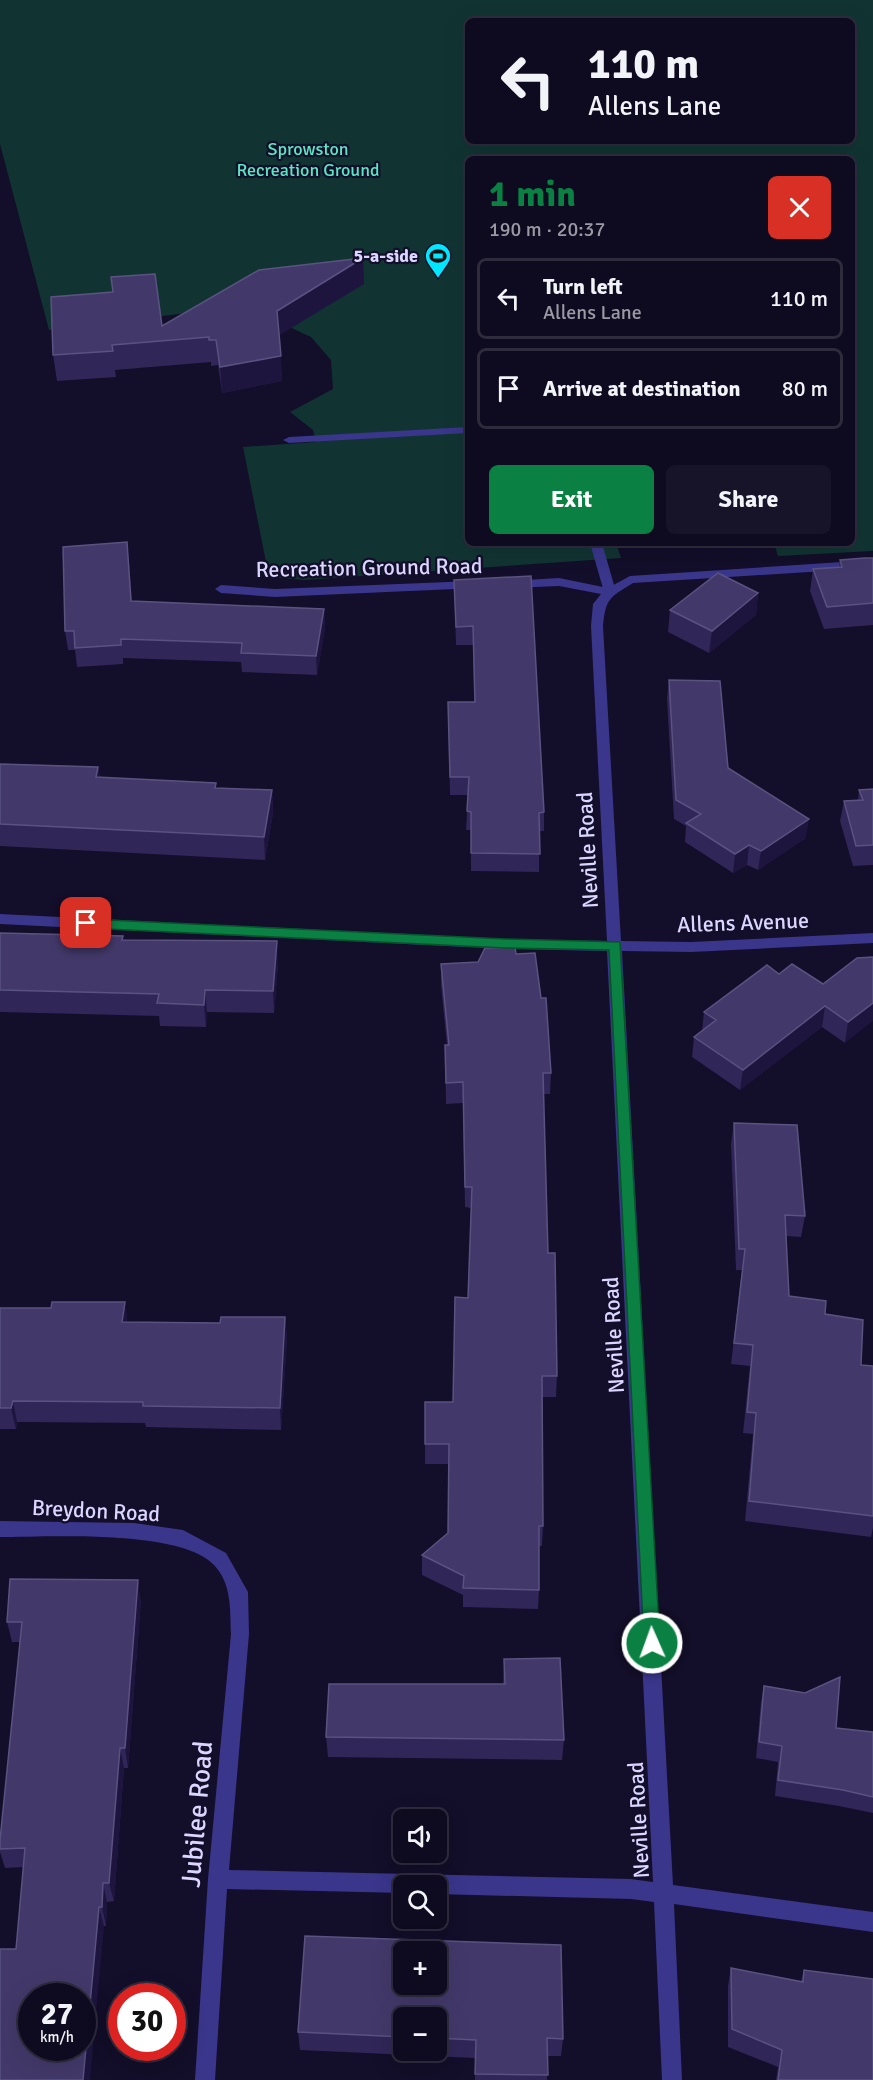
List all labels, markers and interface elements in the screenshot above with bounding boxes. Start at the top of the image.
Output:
text: 110 m [588,39,699,90]
icon: left [489,42,567,120]
text: Allens Lane [588,90,721,123]
park label: Sprowston Recreation Ground [236,138,380,181]
text: 1 min [489,172,576,217]
button: close [768,176,831,239]
text: 190 m · 20:37 [489,217,605,242]
sports icon: 5-a-side [423,241,453,279]
place label: 5-a-side [353,245,418,267]
text: Turn left [543,273,623,300]
icon: left [492,282,525,315]
text: 110 m [770,285,828,312]
text: Allens Lane [543,300,642,325]
icon: arrive [492,372,525,405]
text: Arrive at destination [543,375,740,402]
text: 80 m [782,375,828,402]
button: Exit [489,465,654,534]
button: Share [666,465,831,534]
street label: Recreation Ground Road [255,552,483,583]
street label: Neville Road [571,791,604,909]
pin [60,897,111,948]
icon: arrive [69,906,102,939]
street label: Allens Avenue [677,907,809,938]
street label: Neville Road [597,1276,630,1394]
street label: Breydon Road [31,1494,161,1527]
position arrow [620,1611,684,1675]
street label: Jubilee Road [175,1739,220,1889]
street label: Neville Road [622,1761,655,1879]
map controls [393,1809,447,2061]
button: sound [393,1809,447,1863]
button: search [393,1875,447,1929]
button: + [393,1941,447,1995]
speed limit sign: 30 [108,1983,186,2061]
text: 27 [41,1996,73,2033]
button: − [393,2007,447,2061]
text: km/h [40,2028,74,2046]

